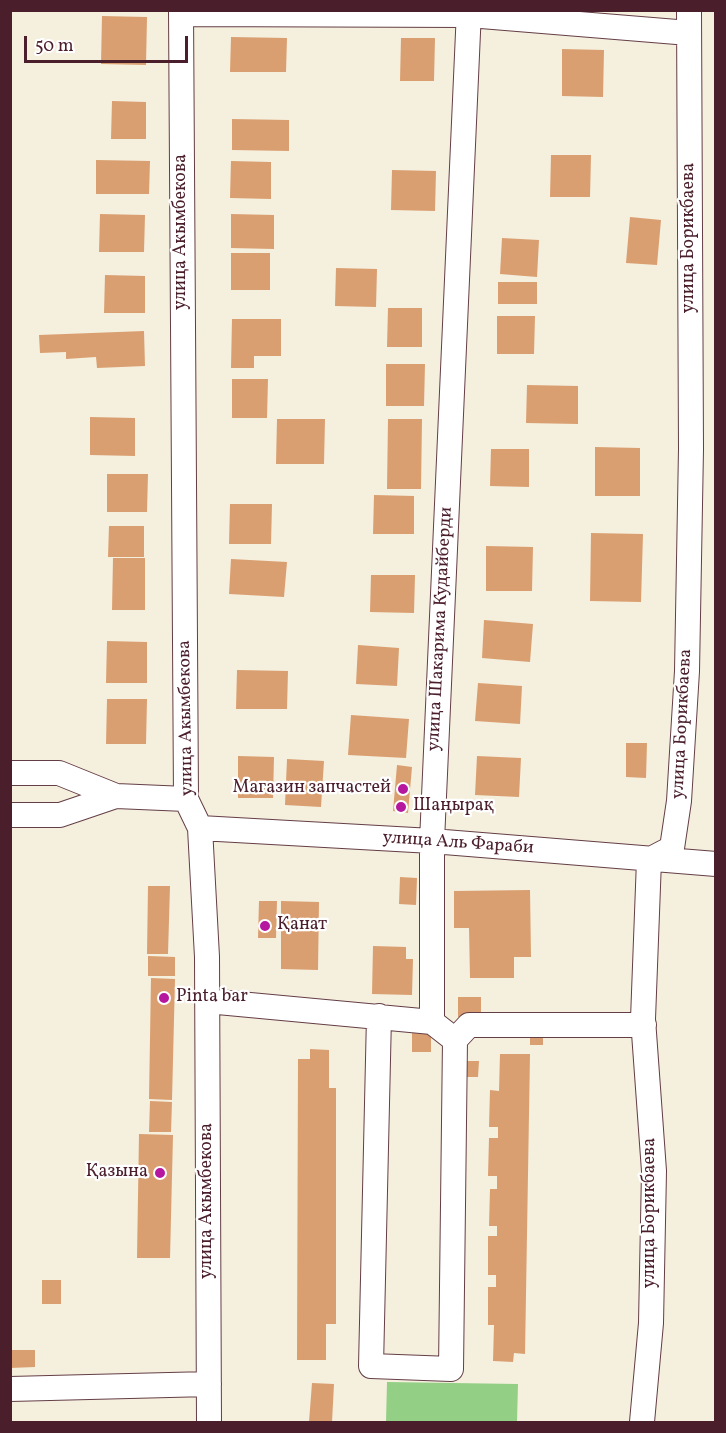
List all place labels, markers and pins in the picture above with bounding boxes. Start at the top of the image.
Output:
place label: Магазин запчастей [233,778,391,800]
marker: Магазин запчастей [396,782,410,796]
place label: Шаңырақ [413,796,493,818]
marker: Шаңырақ [394,800,408,814]
place label: Қанат [277,915,327,937]
marker: Қанат [258,919,272,933]
place label: Pinta bar [176,987,248,1009]
marker: Pinta bar [157,991,171,1005]
place label: Қазына [86,1162,148,1184]
marker: Қазына [153,1166,167,1180]

